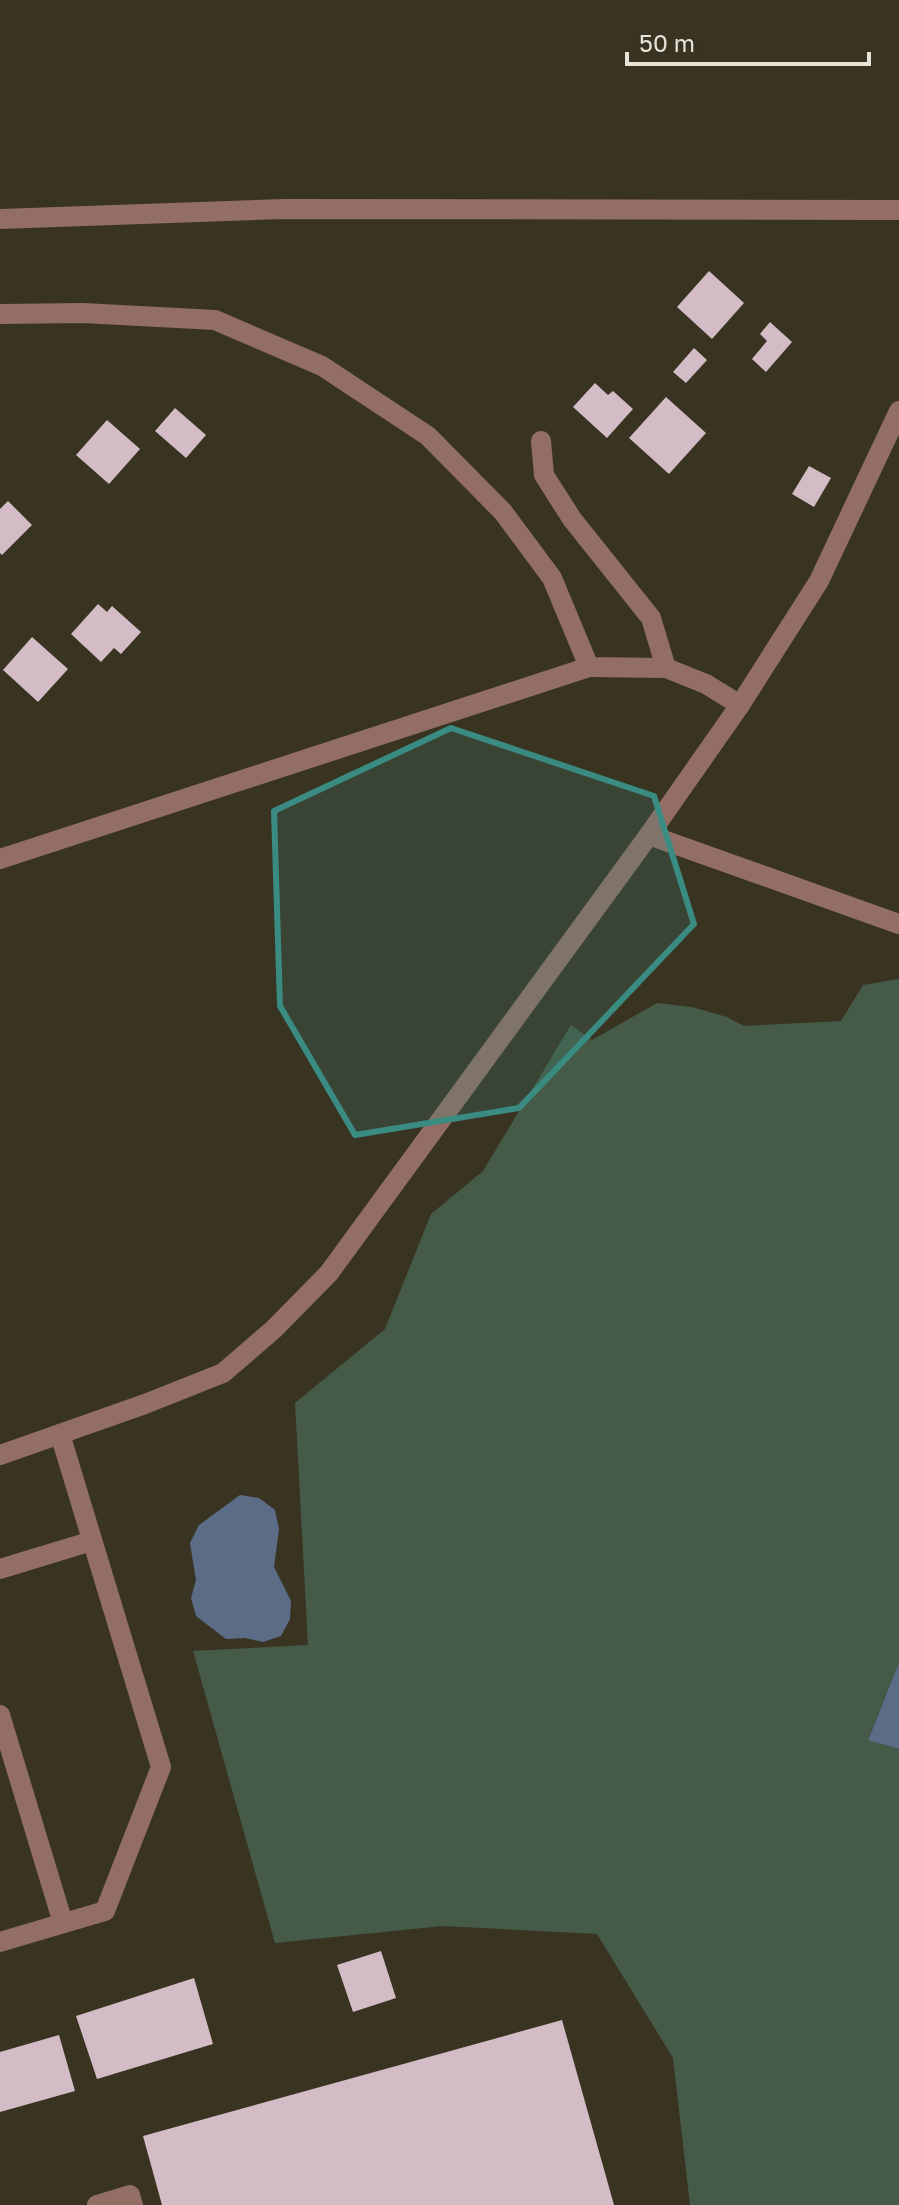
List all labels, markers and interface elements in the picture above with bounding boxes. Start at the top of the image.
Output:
scale bar [627,16,869,66]
text: 50 m [639,28,695,57]

